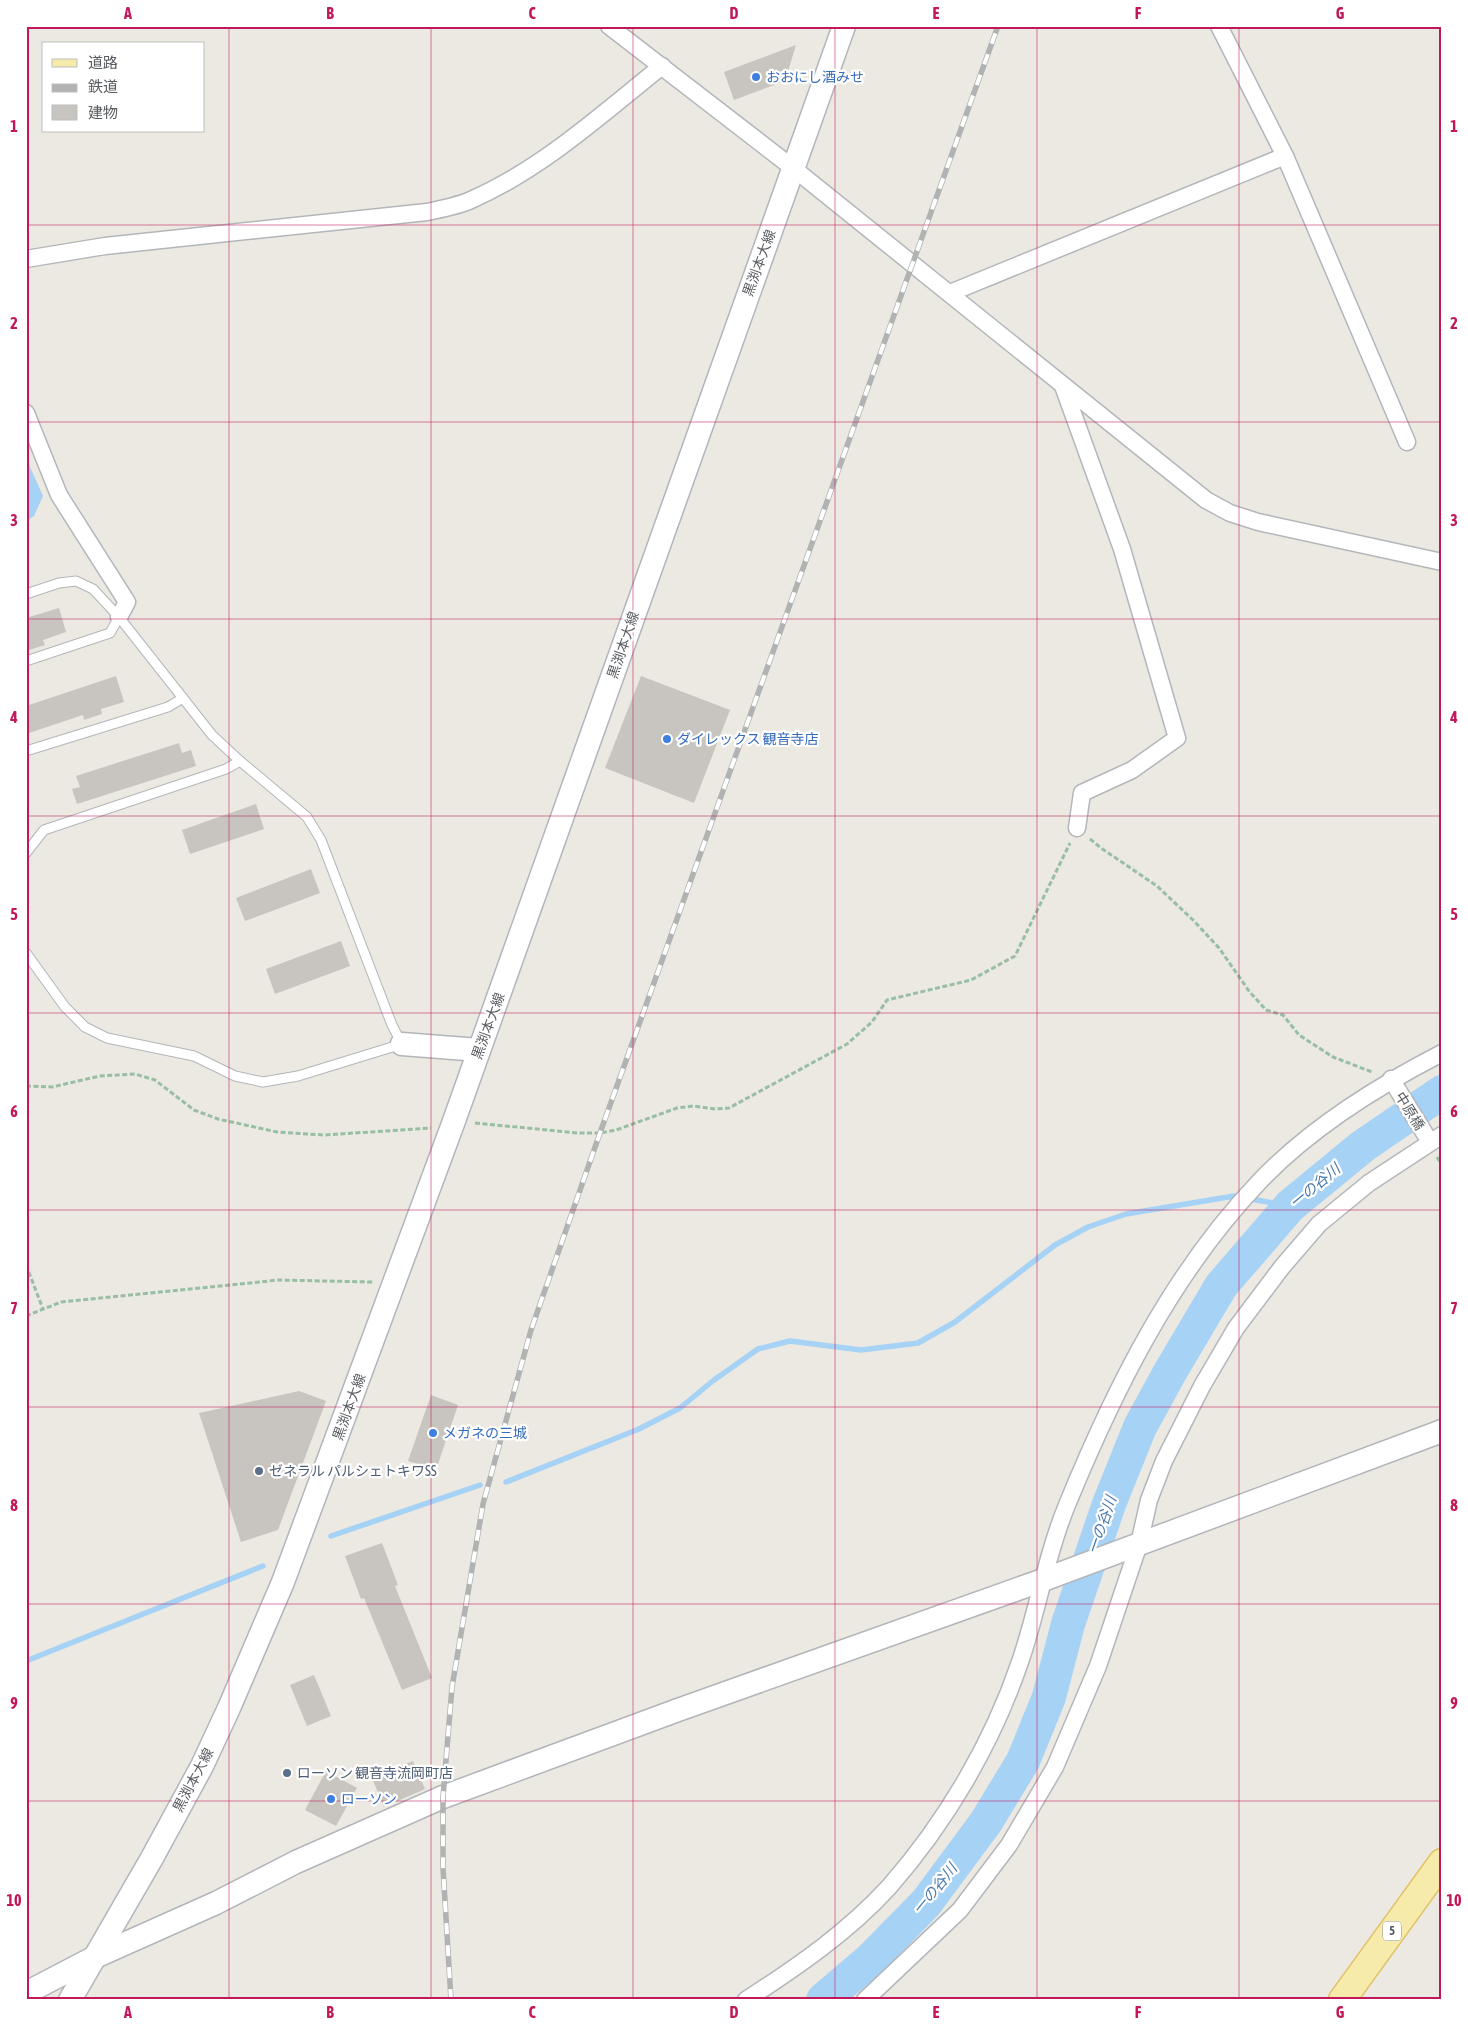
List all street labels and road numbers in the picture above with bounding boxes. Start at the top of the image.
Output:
street label: 黒渕本大線 [740,227,778,299]
street label: 黒渕本大線 [604,609,642,681]
street label: 黒渕本大線 [469,990,507,1062]
street label: 中原橋 [1392,1089,1428,1133]
street label: 黒渕本大線 [330,1371,368,1443]
street label: 黒渕本大線 [170,1745,216,1815]
road number: 5 [1383,1922,1401,1940]

